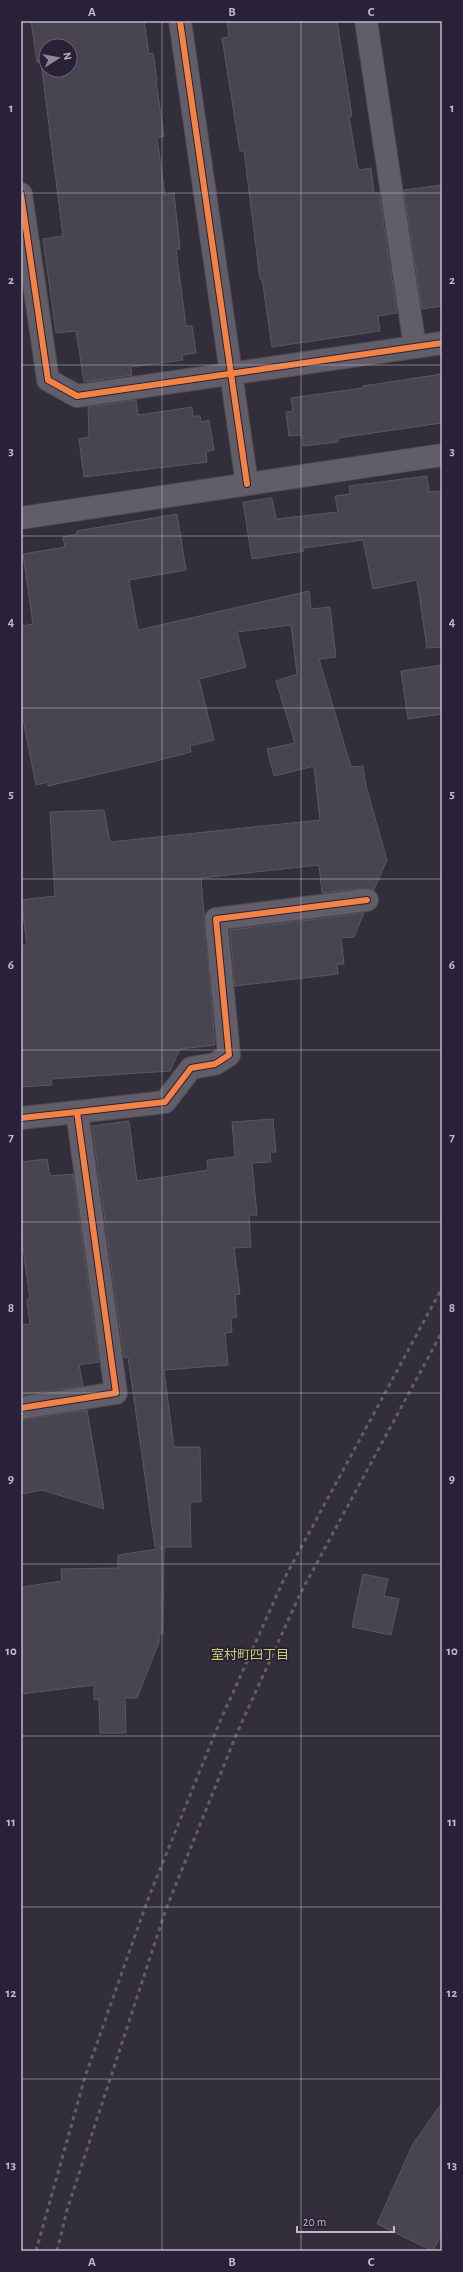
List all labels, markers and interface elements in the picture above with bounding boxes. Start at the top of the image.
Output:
text: A [88,6,96,19]
text: B [228,6,236,19]
text: C [368,6,375,19]
north arrow [38,38,78,78]
text: N [61,51,73,61]
text: 1 [9,102,13,115]
text: 1 [450,102,454,115]
text: 2 [8,274,14,287]
text: 2 [449,274,455,287]
text: 3 [8,445,14,458]
text: 3 [449,445,455,458]
text: 4 [8,616,15,629]
text: 4 [449,616,456,629]
text: 5 [8,788,14,801]
text: 5 [449,788,455,801]
text: 6 [8,959,14,972]
text: 6 [449,959,455,972]
text: 7 [8,1131,14,1144]
text: 7 [449,1131,455,1144]
text: 8 [8,1302,14,1315]
text: 8 [449,1302,455,1315]
text: 9 [8,1473,14,1486]
text: 9 [449,1473,455,1486]
text: 10 [5,1645,17,1658]
text: 10 [446,1645,458,1658]
district label: 室村町四丁目 [211,1647,289,1662]
text: 11 [6,1816,16,1829]
text: 11 [447,1816,457,1829]
text: 12 [6,1987,16,2000]
text: 12 [447,1987,457,2000]
text: 13 [6,2159,17,2172]
text: 13 [447,2159,458,2172]
scale bar [297,2208,394,2234]
text: 20 m [303,2216,326,2228]
text: A [88,2256,96,2269]
text: B [228,2256,236,2269]
text: C [368,2256,375,2269]

